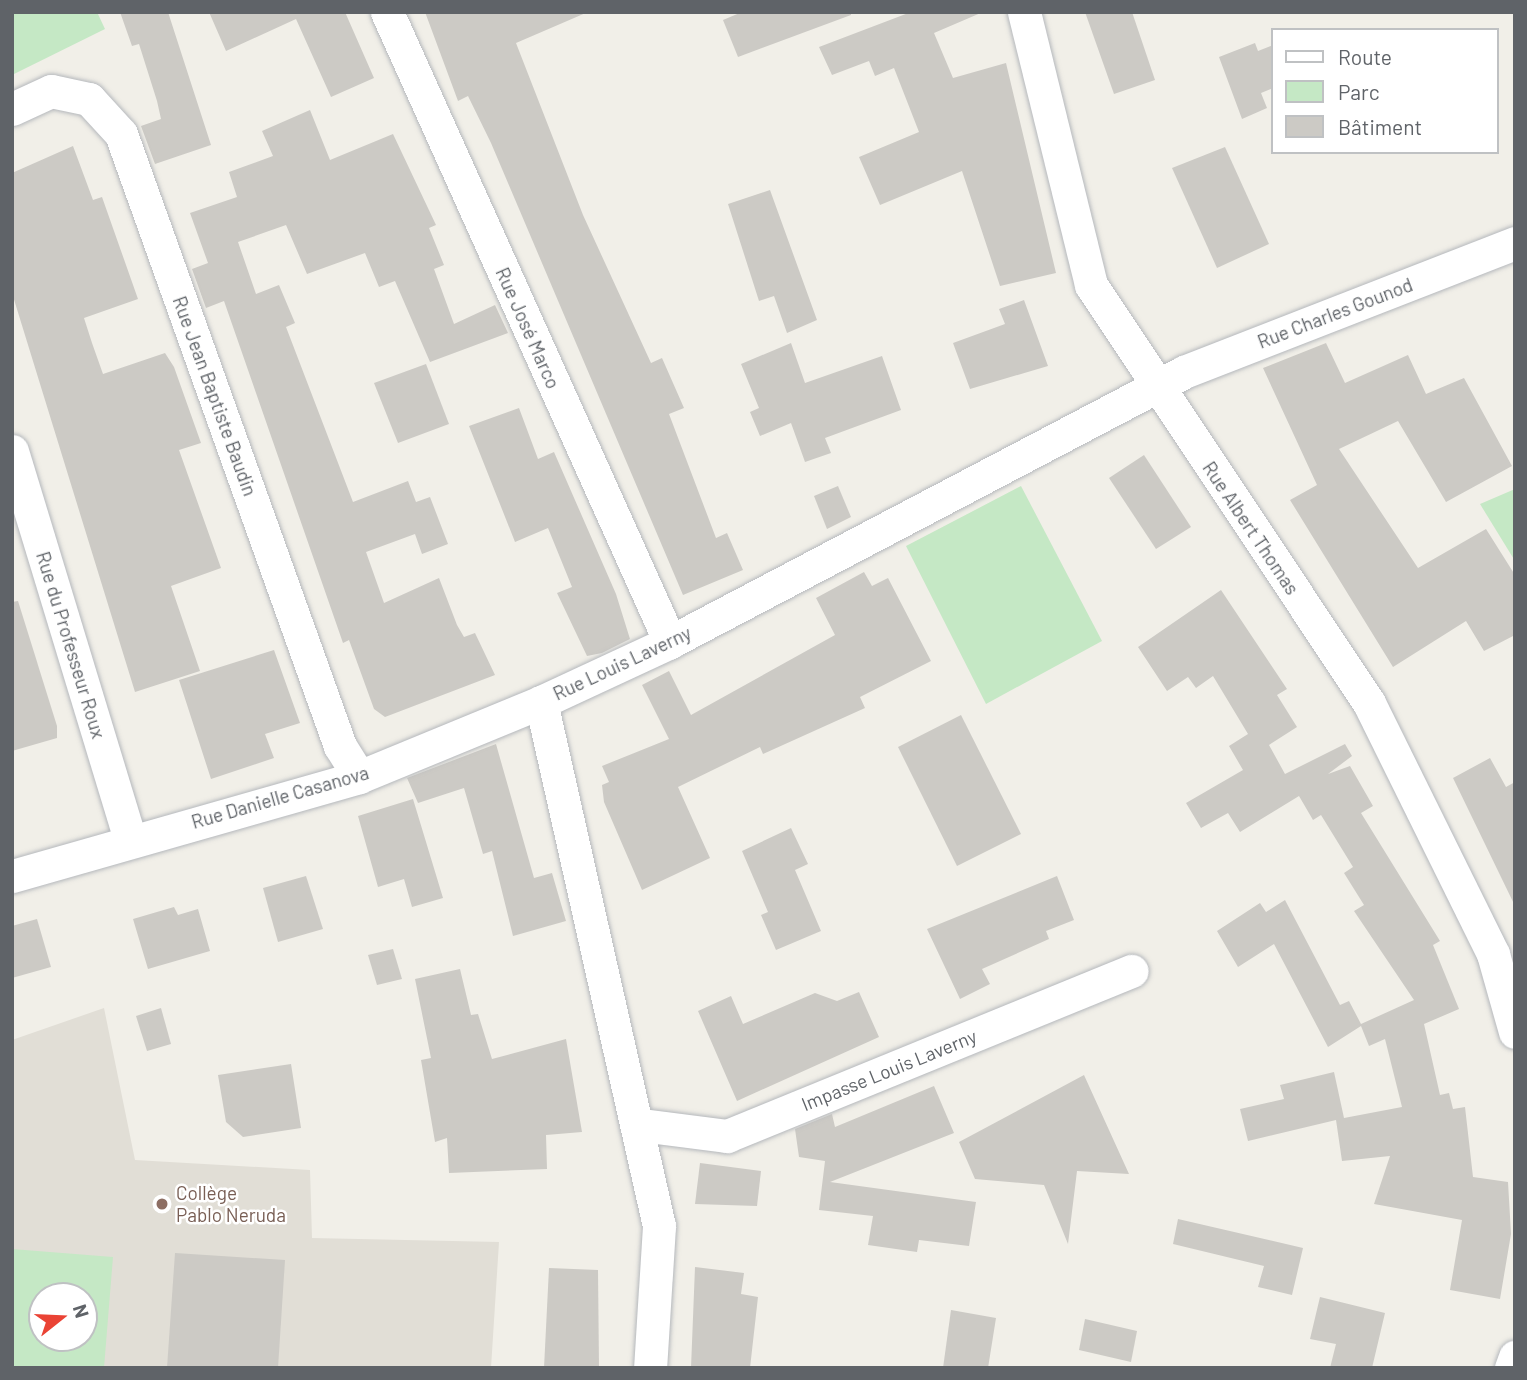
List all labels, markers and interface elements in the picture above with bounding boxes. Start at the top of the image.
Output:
legend [1272,28,1499,154]
text: Route [1338,44,1392,69]
text: Parc [1338,79,1380,104]
text: Bâtiment [1338,114,1422,139]
street label: Rue José Marco [491,264,565,392]
street label: Rue Charles Gounod [1254,273,1416,353]
street label: Rue Jean Baptiste Baudin [168,293,262,499]
street label: Rue Albert Thomas [1198,457,1304,599]
street label: Rue du Professeur Roux [32,549,110,741]
street label: Rue Louis Laverny [549,621,695,705]
street label: Rue Danielle Casanova [189,761,371,833]
street label: Impasse Louis Laverny [798,1024,980,1116]
place label: Collège Pablo Neruda [176,1182,286,1226]
marker: Collège Pablo Neruda [154,1196,170,1212]
north arrow [28,1282,98,1352]
text: N [69,1301,94,1321]

